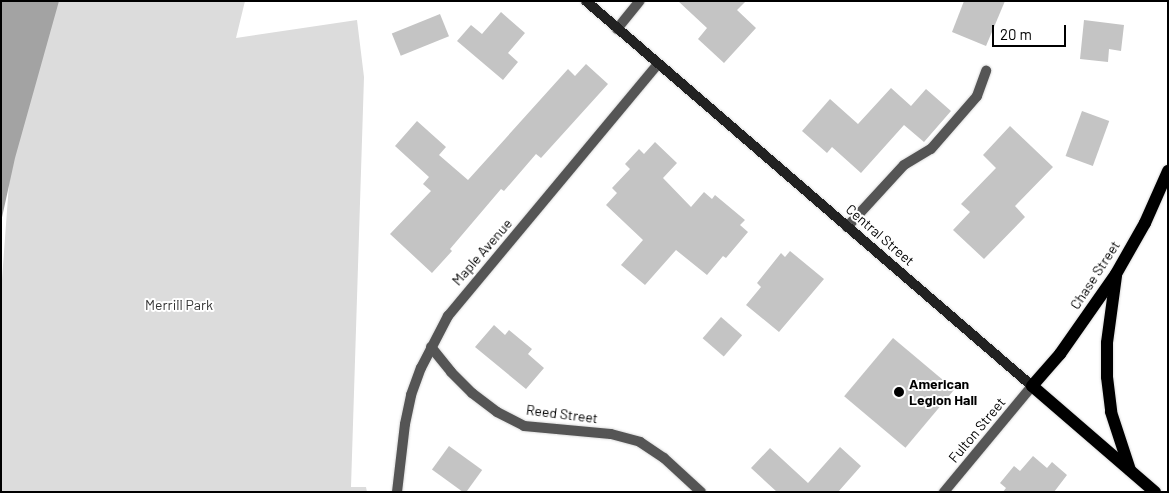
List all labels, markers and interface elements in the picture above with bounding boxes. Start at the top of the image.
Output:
scale bar [994,15,1068,47]
text: 20 m [1000,25,1032,43]
street label: Central Street [842,201,918,269]
street label: Maple Avenue [448,215,516,289]
street label: Chase Street [1067,238,1123,312]
park label: Merrill Park [145,297,213,313]
place label: American Legion Hall [909,376,977,408]
marker: American Legion Hall [893,386,905,398]
street label: Fulton Street [945,394,1009,466]
street label: Reed Street [525,401,599,427]

